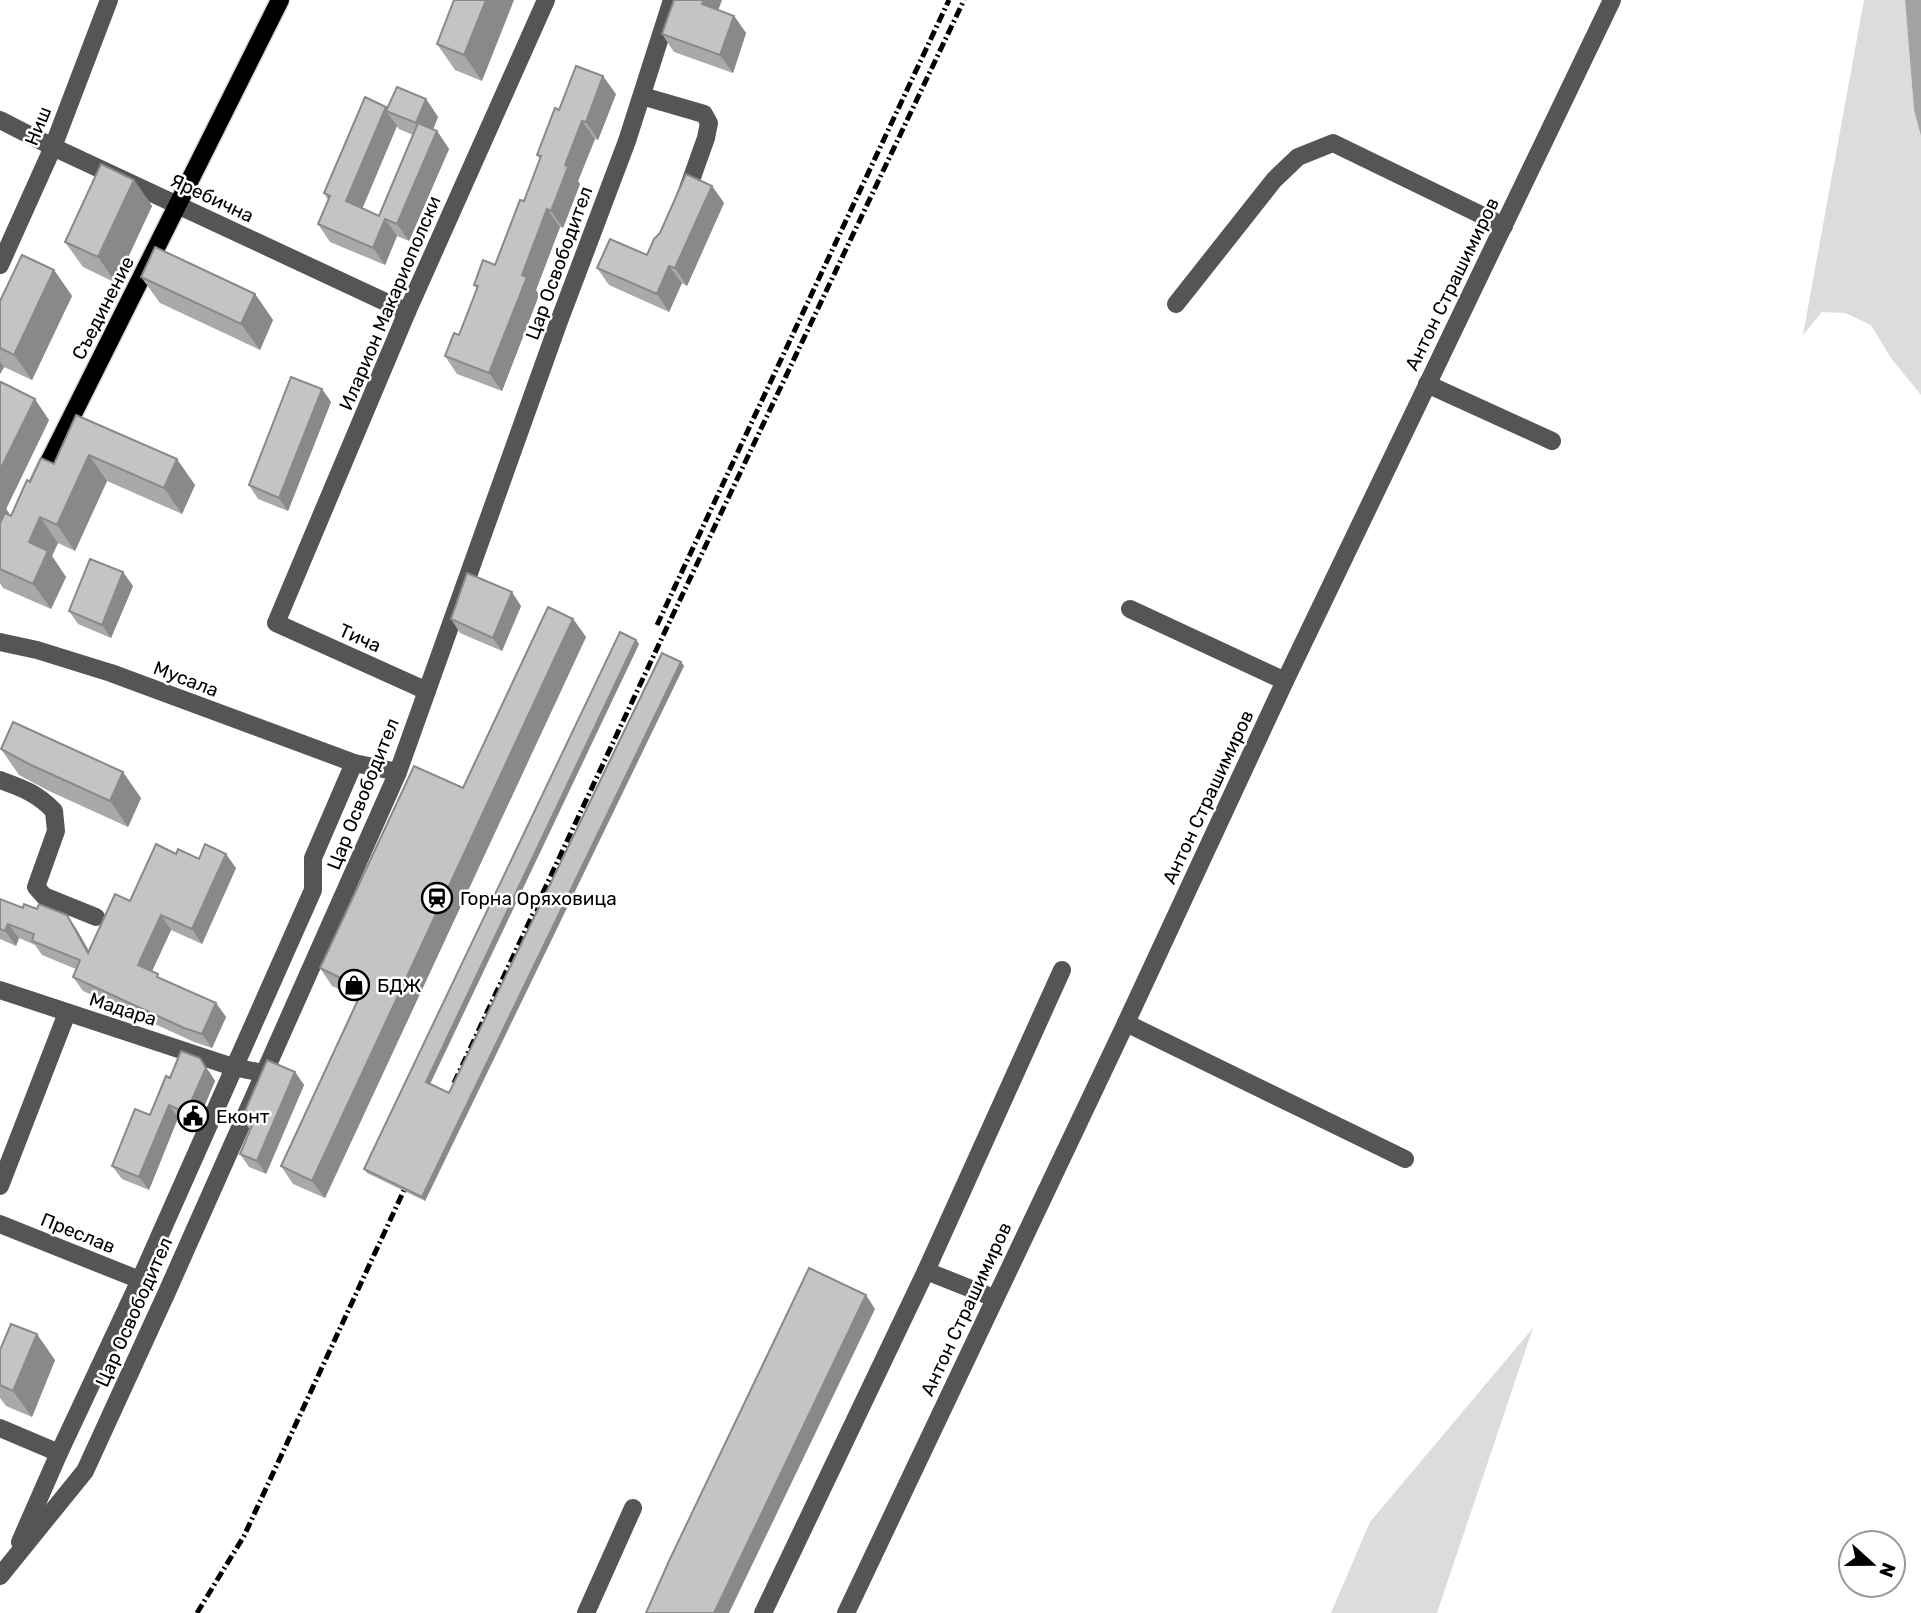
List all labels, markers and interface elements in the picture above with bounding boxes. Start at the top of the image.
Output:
street label: Ниш [20,103,56,149]
street label: Яребична [167,169,257,227]
street label: Цар Освободител [521,183,597,343]
street label: Иларион Макариополски [334,192,446,414]
street label: Антон Страшимиров [1400,194,1504,374]
street label: Съединение [67,252,139,364]
street label: Тича [335,619,385,657]
street label: Мусала [150,656,222,702]
street label: Антон Страшимиров [1158,706,1258,888]
street label: Цар Освободител [322,715,404,873]
station icon: Горна Оряховица [420,881,454,915]
place label: Горна Оряховица [460,887,617,910]
shop icon: БДЖ [337,968,371,1002]
place label: БДЖ [377,974,422,997]
street label: Мадара [87,987,159,1031]
public building icon: Еконт [176,1099,210,1133]
place label: Еконт [216,1105,270,1128]
street label: Преслав [37,1208,119,1258]
street label: Антон Страшимиров [916,1218,1016,1400]
street label: Цар Освободител [91,1234,177,1390]
north arrow [1837,1529,1907,1599]
text: N [1874,1559,1901,1580]

